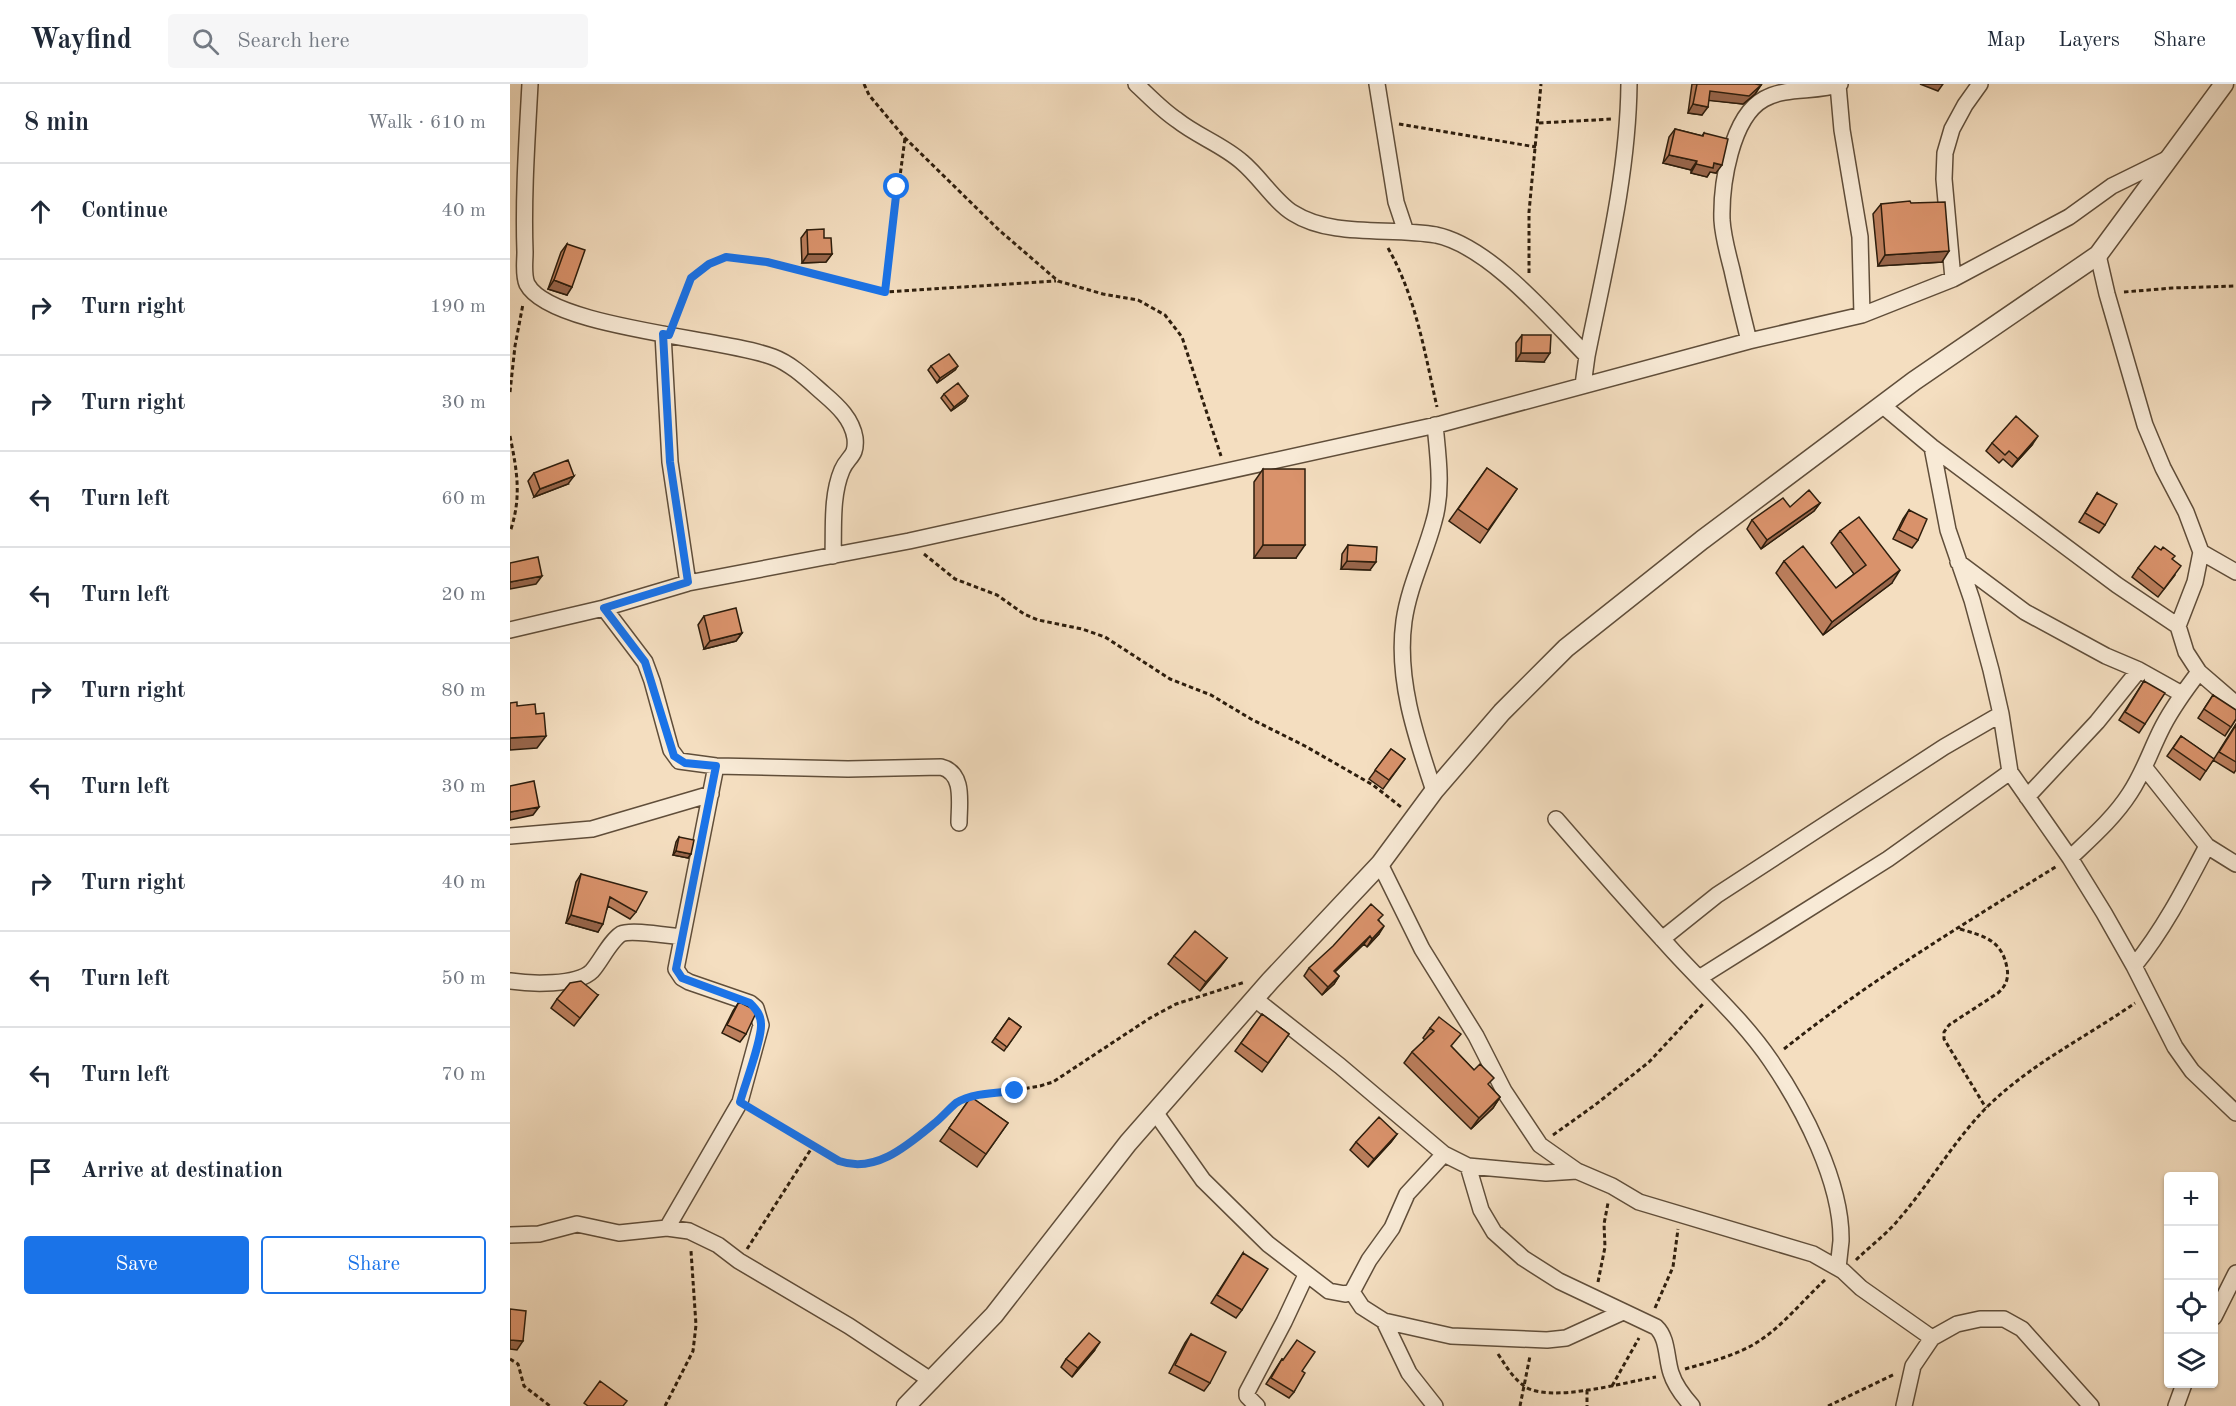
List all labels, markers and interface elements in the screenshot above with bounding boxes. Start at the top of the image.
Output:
search box [168,14,588,68]
icon: search [189,25,222,58]
text: Wayfind [30,27,132,55]
text: Search here [237,30,350,52]
text: Map [1986,30,2025,51]
text: Layers [2058,30,2120,51]
text: Share [2153,30,2206,51]
text: 8 min [24,110,89,136]
text: Walk · 610 m [367,113,486,133]
route start [883,173,909,199]
icon: ahead [24,195,57,228]
text: Continue [81,200,168,222]
text: 40 m [441,201,486,221]
icon: right [24,291,57,324]
text: Turn right [81,296,185,318]
text: 190 m [430,297,486,317]
icon: right [24,387,57,420]
text: Turn right [81,392,185,414]
text: 30 m [441,393,486,413]
icon: left [24,483,57,516]
text: Turn left [81,488,170,510]
text: 60 m [441,489,486,509]
icon: left [24,579,57,612]
text: Turn left [81,584,170,606]
text: 20 m [441,585,486,605]
icon: right [24,675,57,708]
text: Turn right [81,680,185,702]
text: 80 m [441,681,486,701]
icon: left [24,771,57,804]
text: Turn left [81,776,170,798]
text: 30 m [441,777,486,797]
icon: right [24,867,57,900]
text: Turn right [81,872,185,894]
text: 40 m [441,873,486,893]
icon: left [24,963,57,996]
text: Turn left [81,968,170,990]
text: 50 m [441,969,486,989]
icon: left [24,1059,57,1092]
text: Turn left [81,1064,170,1086]
text: 70 m [441,1065,486,1085]
route end [1001,1077,1027,1103]
icon: arrive [24,1155,57,1188]
text: Arrive at destination [81,1160,283,1182]
map controls [2164,1172,2218,1388]
button: + [2164,1172,2218,1226]
button: − [2164,1226,2218,1280]
button: Save [24,1236,249,1294]
button: Share [261,1236,486,1294]
button: locate [2164,1280,2218,1334]
button: layers [2164,1334,2218,1388]

